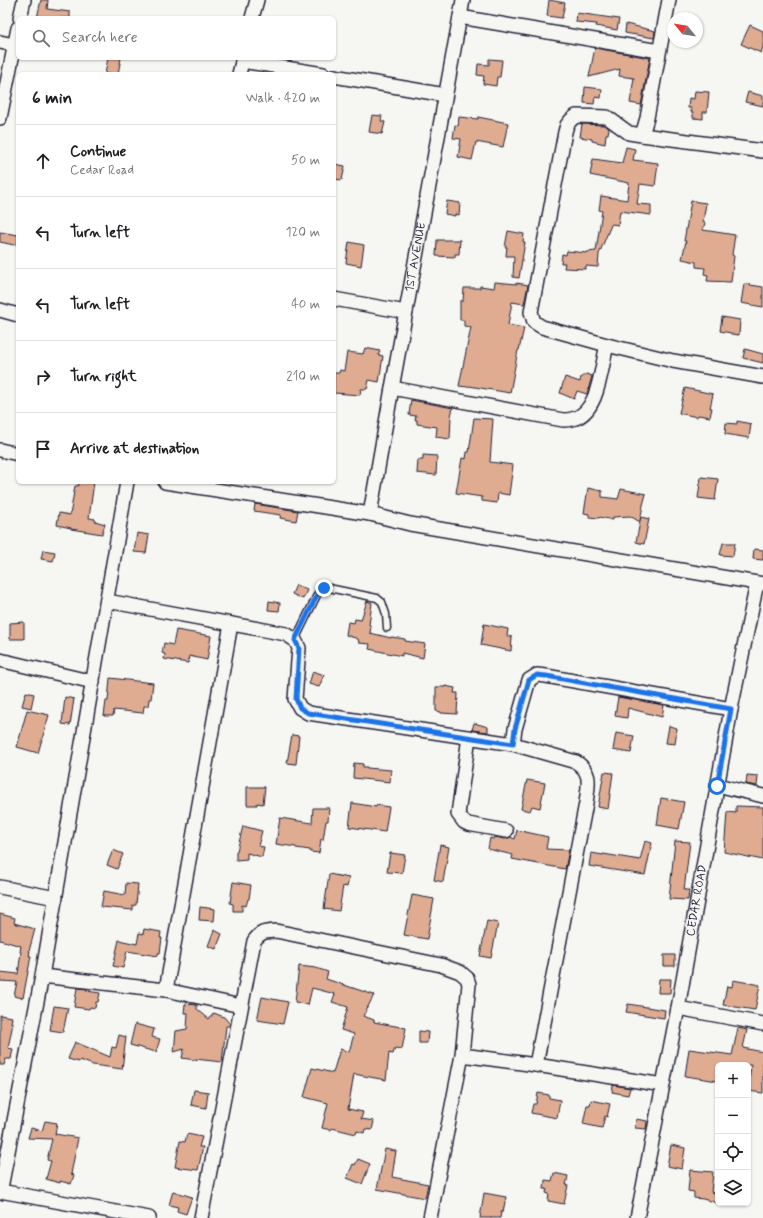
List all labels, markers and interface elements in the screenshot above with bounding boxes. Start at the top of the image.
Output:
north arrow [667,12,703,48]
search box [16,16,336,60]
icon: search [30,27,52,49]
text: Search here [62,28,138,48]
text: 6 min [32,87,72,109]
text: Walk · 420 m [246,90,320,107]
text: Continue [70,142,126,162]
icon: ahead [32,150,54,172]
text: 50 m [291,152,320,169]
text: Cedar Road [70,162,134,179]
street label: 1ST AVENUE [402,221,430,293]
icon: left [32,222,54,244]
text: Turn left [70,223,130,243]
text: 120 m [286,224,320,241]
icon: left [32,294,54,316]
text: Turn left [70,295,130,315]
text: 40 m [291,296,320,313]
icon: right [32,366,54,388]
text: Turn right [70,367,137,387]
text: 210 m [286,368,320,385]
icon: arrive [32,438,54,460]
text: Arrive at destination [70,439,199,459]
route end [315,579,333,597]
route start [708,777,726,795]
street label: CEDAR ROAD [683,864,711,938]
map controls [715,1062,751,1206]
button: + [715,1062,751,1098]
button: − [715,1098,751,1134]
button: locate [715,1134,751,1170]
button: layers [715,1170,751,1206]

